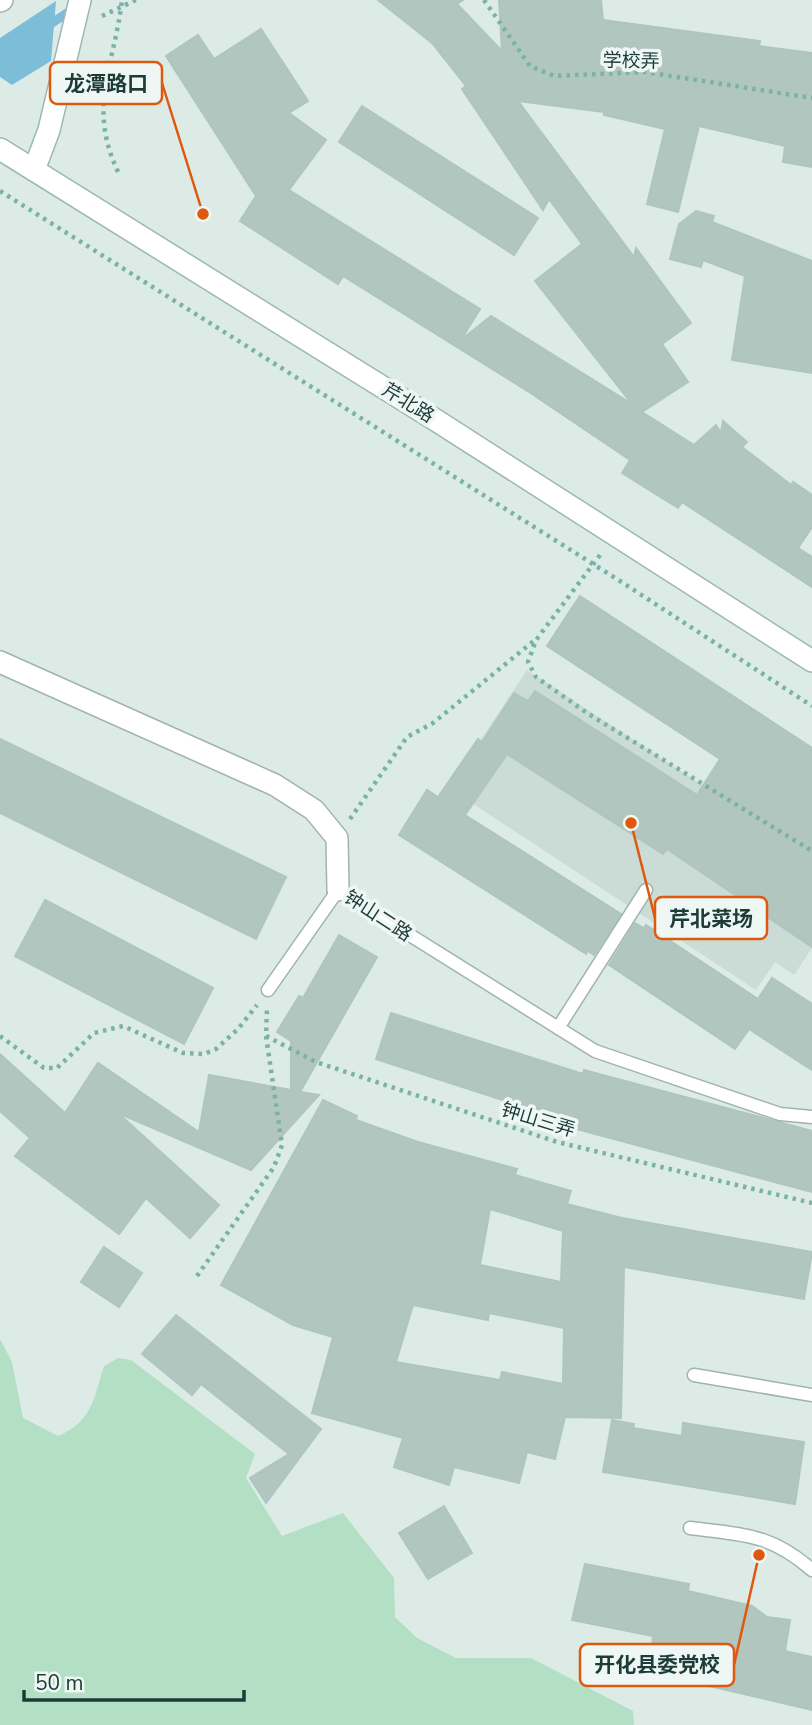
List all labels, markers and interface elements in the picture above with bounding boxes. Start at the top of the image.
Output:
street label: 学校弄 [602,48,660,74]
callout: 龙潭路口 [50,62,162,104]
text: 龙潭路口 [64,70,148,98]
street label: 芹北路 [377,377,439,429]
street label: 钟山二路 [339,884,417,948]
callout: 芹北菜场 [655,897,767,939]
text: 芹北菜场 [669,905,753,933]
street label: 钟山三弄 [498,1096,578,1144]
callout: 开化县委党校 [580,1644,734,1686]
text: 开化县委党校 [594,1651,720,1679]
scale bar [24,1658,245,1702]
text: 50 m [35,1669,84,1697]

